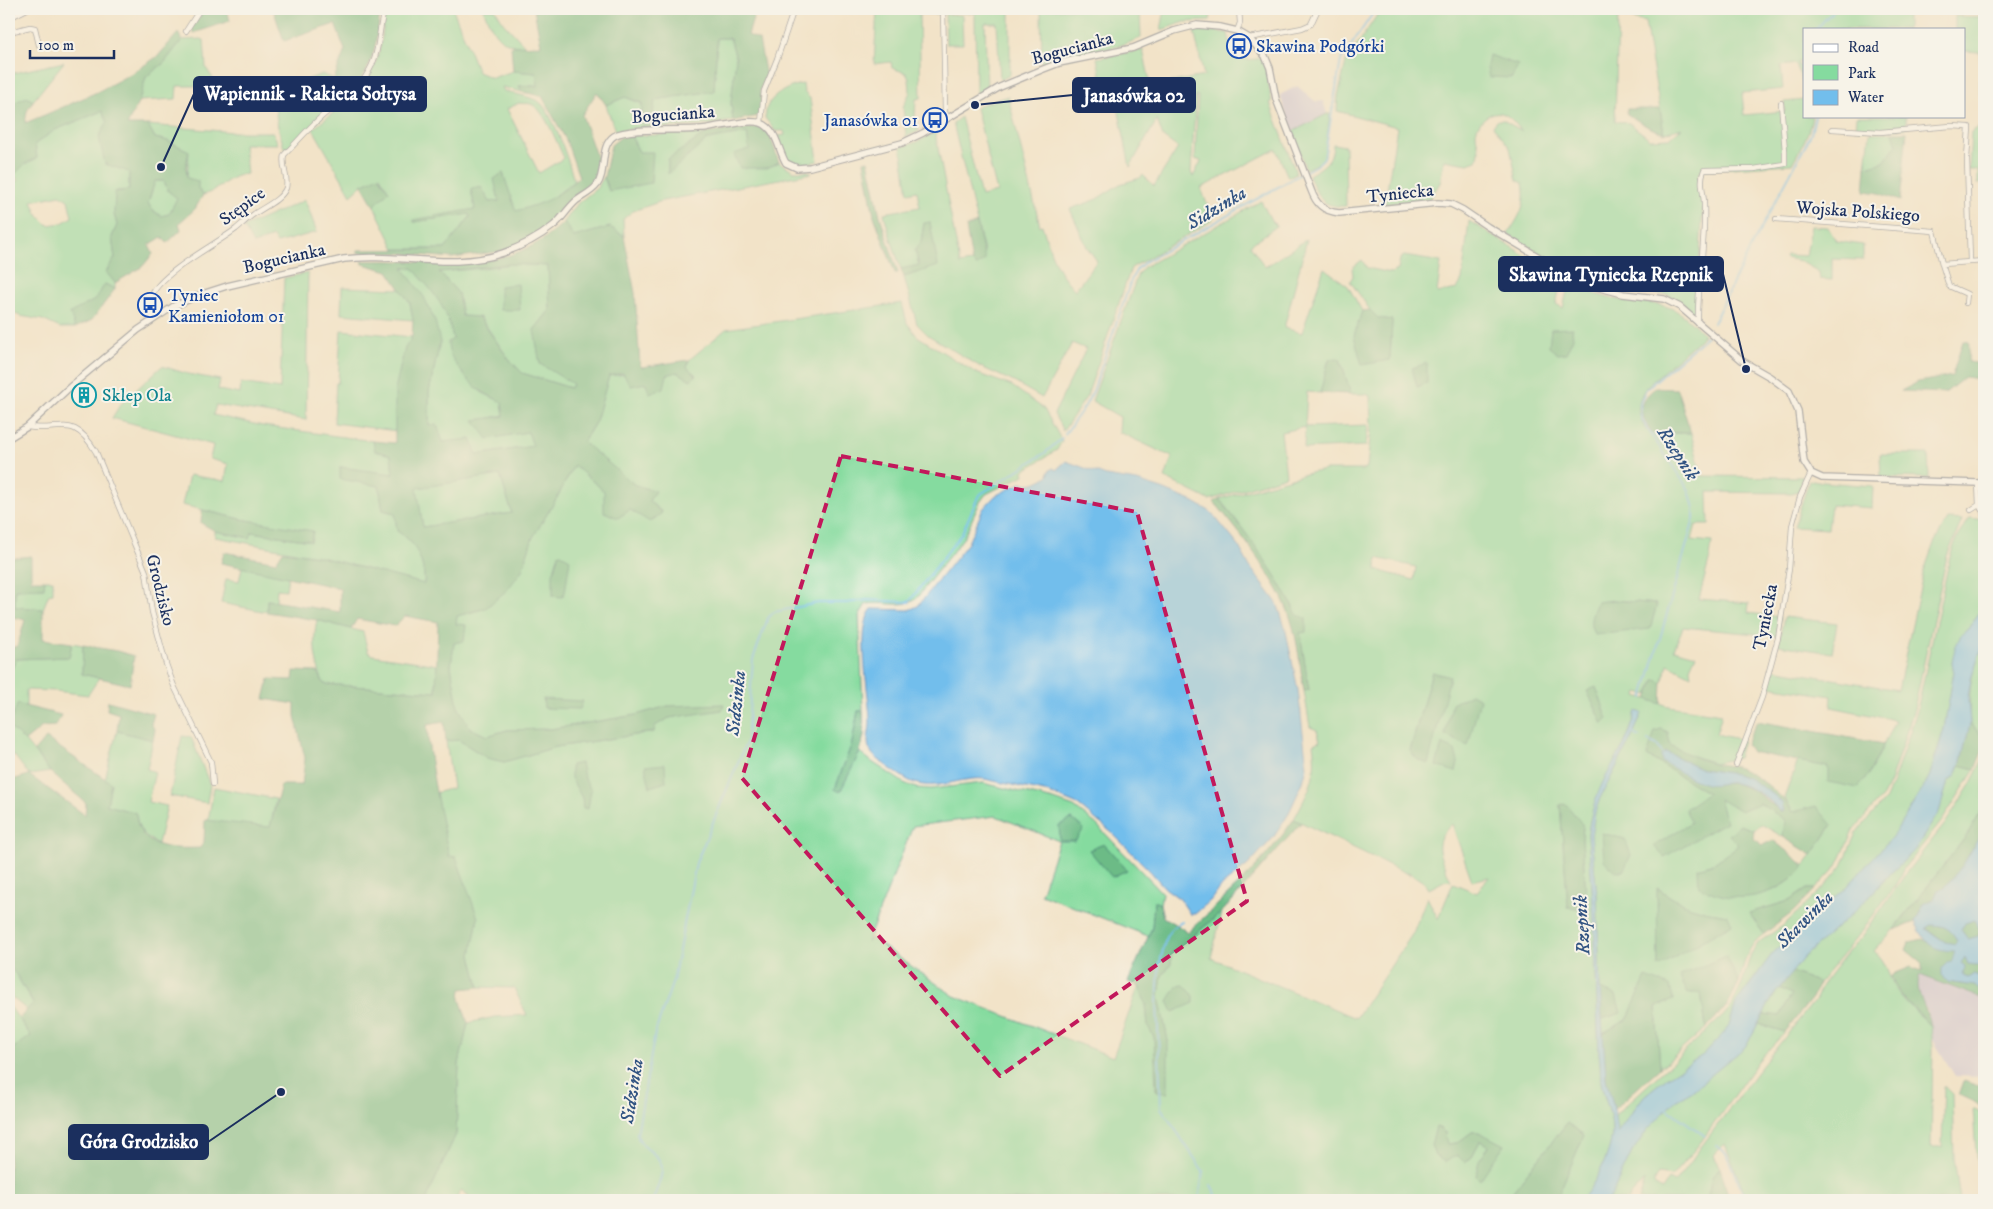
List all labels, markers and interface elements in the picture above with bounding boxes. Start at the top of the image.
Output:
street label: Bogucianka [1029,27,1116,70]
scale bar [30,28,114,60]
legend [1803,28,1966,118]
bus stop icon: Skawina Podgórki [1226,33,1252,59]
text: 100 m [38,36,74,55]
place label: Skawina Podgórki [1256,36,1384,58]
text: Road [1848,38,1880,57]
text: Park [1848,64,1877,83]
callout: Wapiennik - Rakieta Sołtysa [194,77,426,111]
callout: Janasówka 02 [1073,78,1195,112]
text: Wapiennik - Rakieta Sołtysa [203,83,417,106]
text: Janasówka 02 [1081,85,1186,108]
text: Water [1847,88,1884,107]
street label: Bogucianka [631,101,716,129]
bus stop icon: Janasówka 01 [922,107,948,133]
place label: Janasówka 01 [822,110,918,132]
street label: Tyniecka [1366,180,1435,208]
water label: Sidzinka [1182,182,1251,235]
street label: Stępice [215,183,270,231]
street label: Wojska Polskiego [1794,197,1921,227]
street label: Bogucianka [241,239,328,279]
callout: Skawina Tyniecka Rzepnik [1499,257,1723,291]
text: Skawina Tyniecka Rzepnik [1509,264,1714,287]
place label: Tyniec Kamieniołom 01 [168,285,284,328]
bus stop icon: Tyniec Kamieniołom 01 [137,292,163,318]
building icon: Sklep Ola [71,382,97,408]
place label: Sklep Ola [102,385,172,407]
water label: Rzepnik [1650,422,1704,486]
street label: Grodzisko [141,552,180,629]
street label: Tyniecka [1749,582,1783,652]
water label: Sidzinka [722,669,751,738]
water label: Skawinka [1771,887,1839,954]
water label: Rzepnik [1569,894,1597,956]
water label: Sidzinka [616,1057,649,1126]
callout: Góra Grodzisko [69,1125,208,1159]
text: Góra Grodzisko [80,1131,198,1154]

